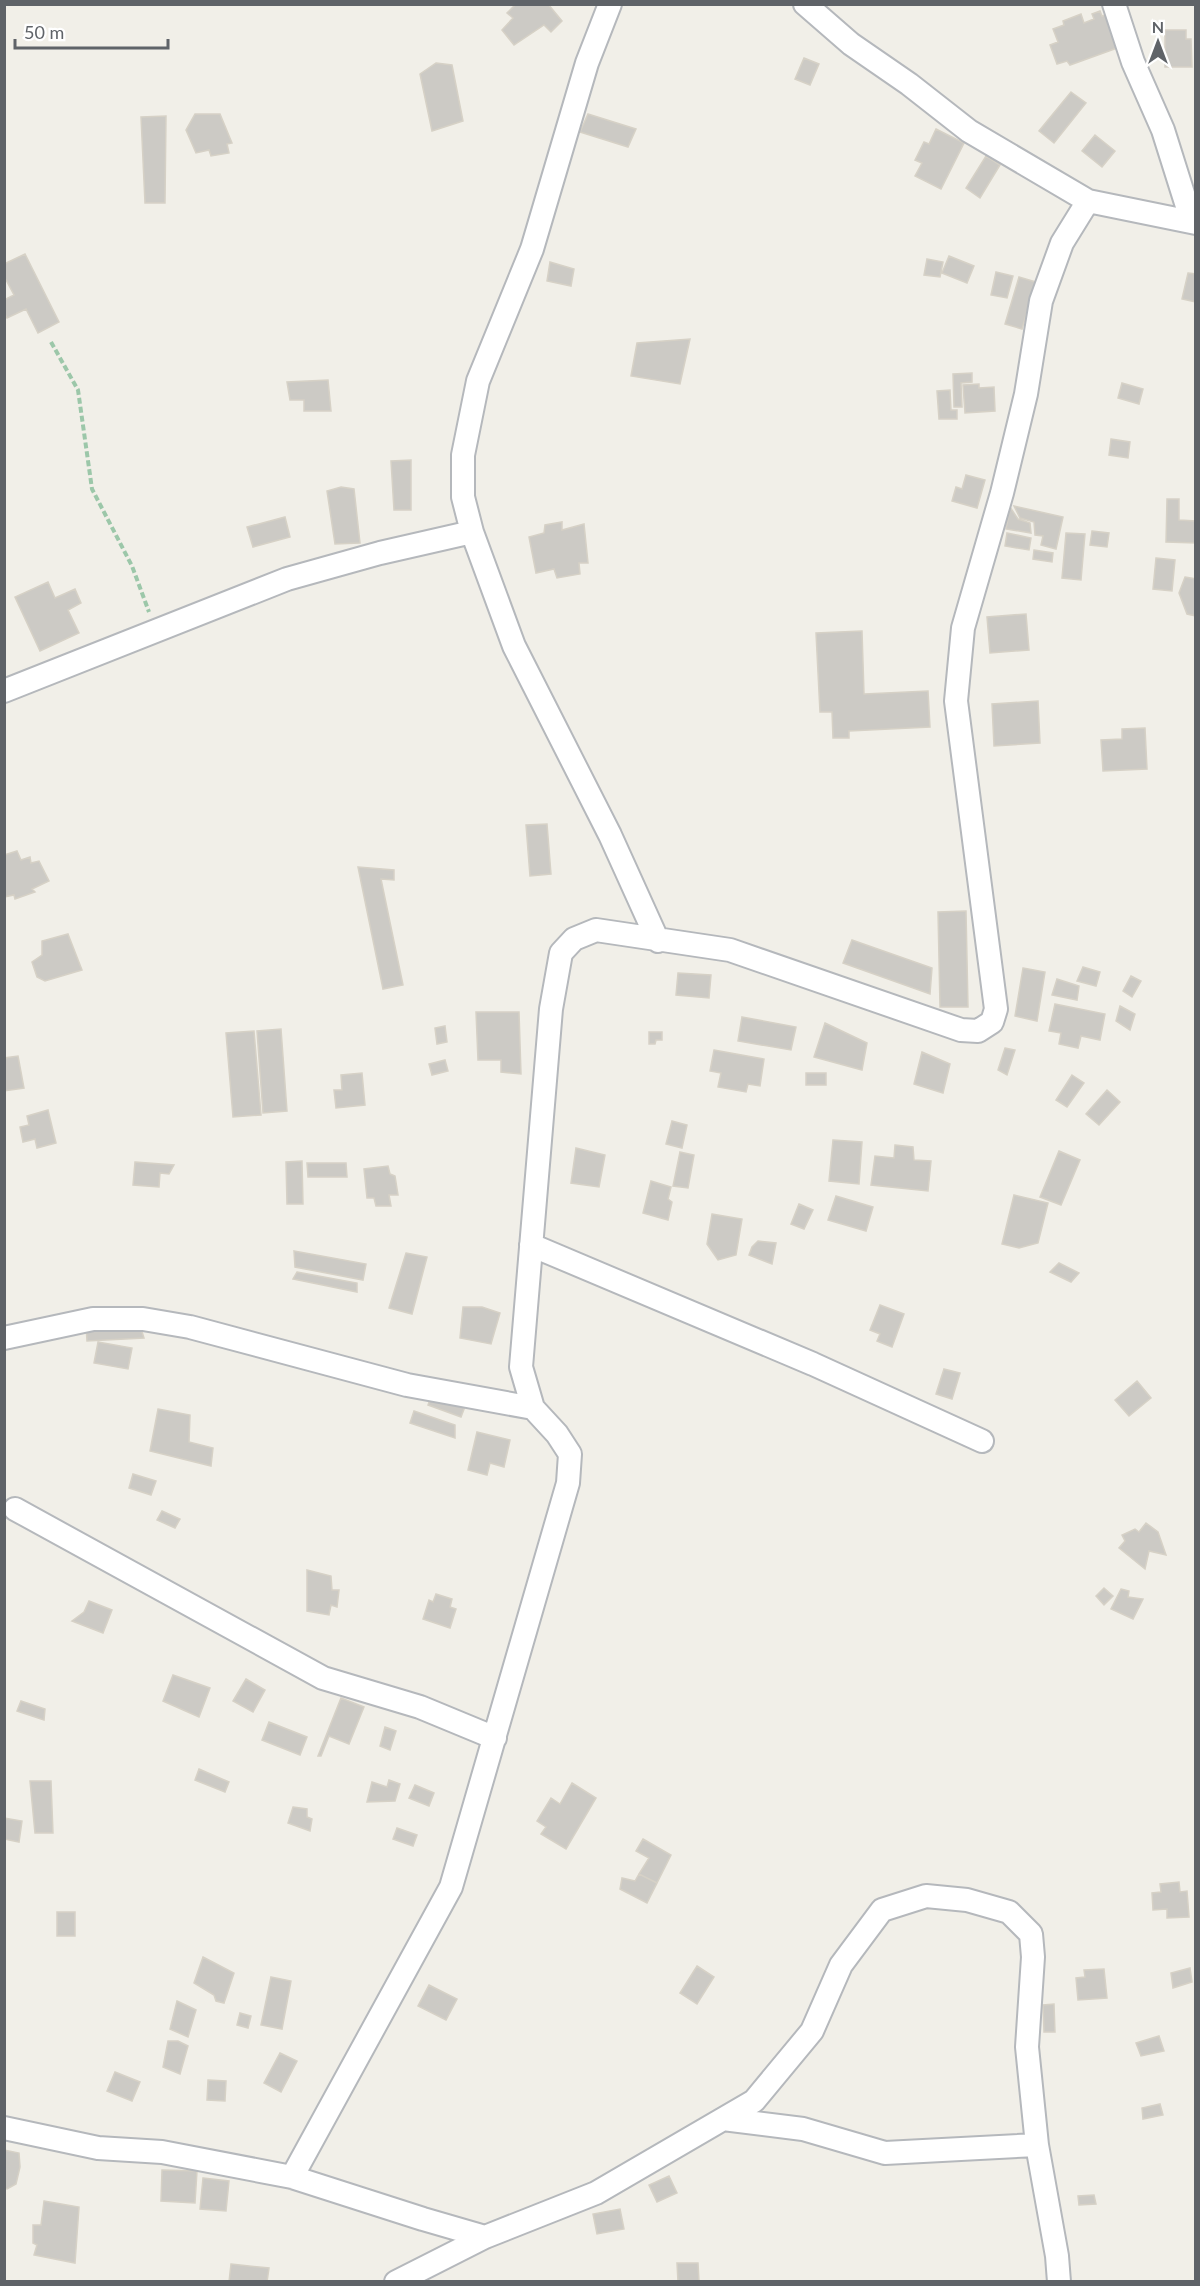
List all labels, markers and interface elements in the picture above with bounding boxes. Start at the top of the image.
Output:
scale bar [15,12,168,50]
north arrow [1128,12,1188,72]
text: N [1152,17,1164,36]
text: 50 m [24,21,64,43]

